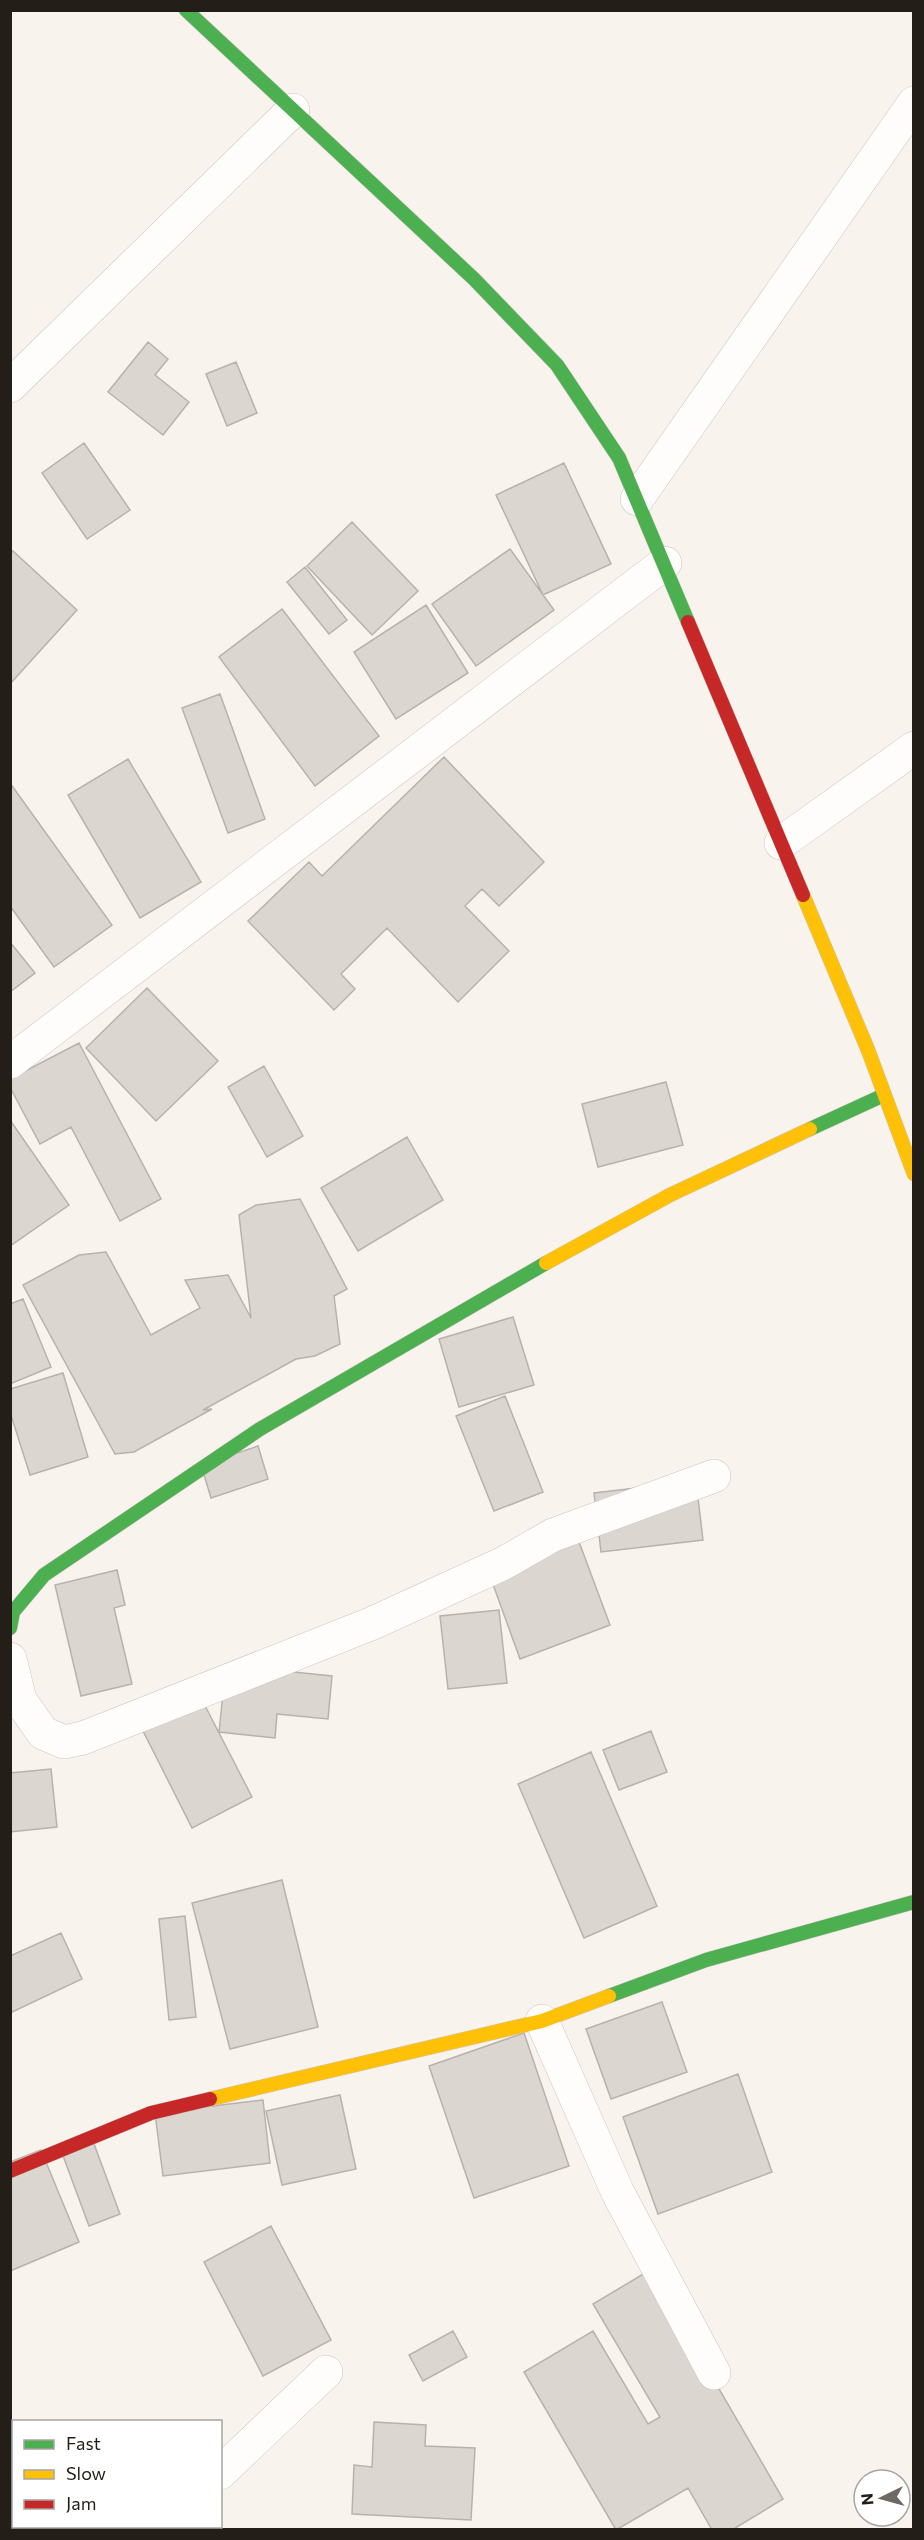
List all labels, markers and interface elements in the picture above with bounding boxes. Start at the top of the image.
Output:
legend [12,2420,222,2528]
text: Fast [66,2432,101,2454]
text: Slow [66,2462,106,2484]
north arrow [852,2468,912,2528]
text: Jam [66,2492,96,2514]
text: N [857,2493,877,2506]

